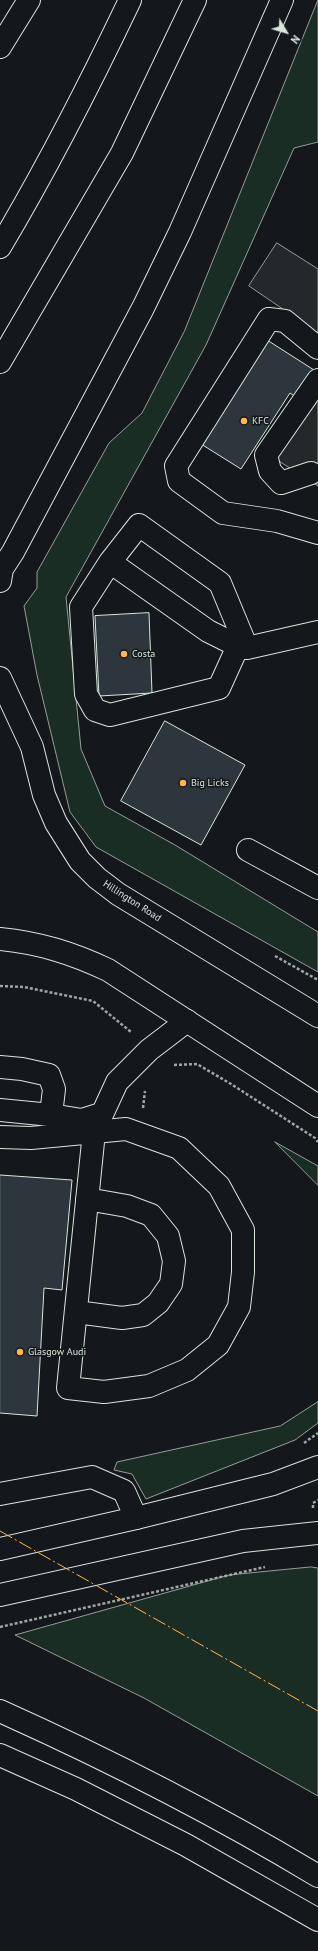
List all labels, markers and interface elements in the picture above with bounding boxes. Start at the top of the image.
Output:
north arrow [266,12,306,52]
text: N [288,32,303,47]
place label: KFC [252,415,269,427]
marker: KFC [239,416,249,426]
place label: Costa [132,648,155,660]
marker: Costa [119,649,129,659]
place label: Big Licks [191,777,229,789]
marker: Big Licks [178,778,188,788]
street label: Hillington Road [101,878,163,924]
place label: Glasgow Audi [28,1346,86,1358]
marker: Glasgow Audi [15,1347,25,1357]

